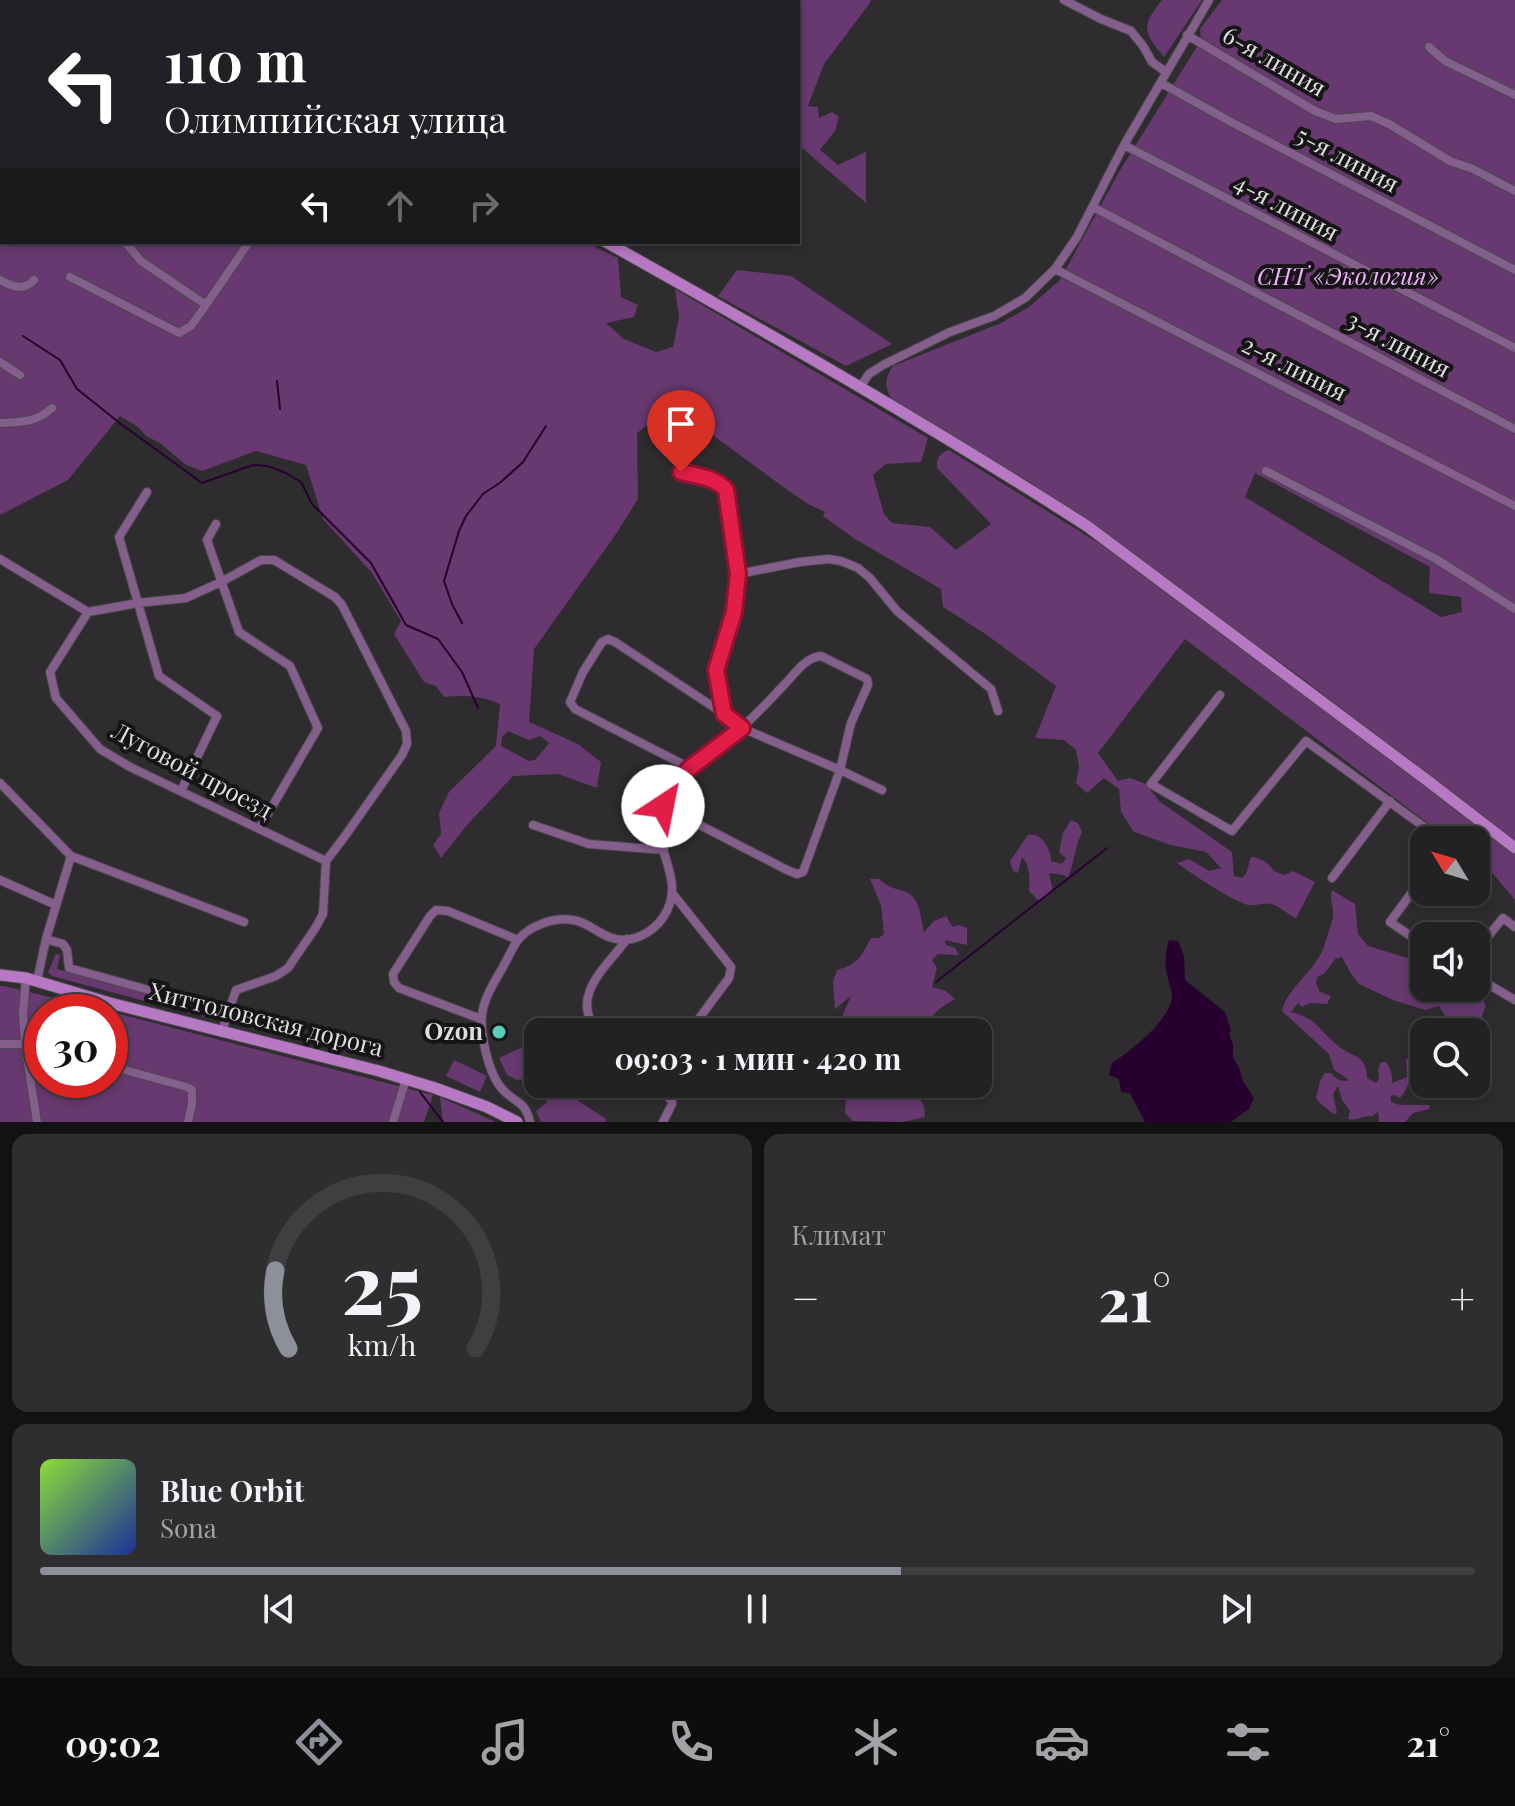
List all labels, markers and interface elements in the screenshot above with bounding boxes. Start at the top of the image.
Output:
street label: 6-я линия [1217,18,1333,103]
text: 110 m [164,22,307,97]
icon: left [32,32,136,136]
text: Олимпийская улица [164,94,506,142]
street label: 5-я линия [1291,118,1405,199]
street label: 4-я линия [1229,165,1345,247]
icon: left [294,184,338,228]
icon: ahead [378,184,422,228]
icon: right [462,184,506,228]
park label: СНТ «Экология» [1257,259,1439,291]
street label: 3-я линия [1342,303,1456,384]
street label: 2-я линия [1237,327,1353,407]
pin [647,390,715,472]
icon: arrive [659,402,703,446]
street label: Луговой проезд [106,713,279,825]
position arrow [621,764,705,848]
north arrow [1410,826,1490,906]
map controls [1410,826,1490,1098]
button: sound [1410,922,1490,1002]
street label: Хиттоловская дорога [146,973,387,1063]
speed limit sign: 30 [24,994,128,1098]
place label: Ozon [424,1014,483,1046]
button: search [1410,1018,1490,1098]
marker: Ozon [490,1023,508,1041]
text: 09:03 · 1 мин · 420 m [615,1038,901,1078]
text: Климат [792,1217,886,1252]
text: 25 [341,1225,423,1336]
text: 21° [1098,1257,1171,1337]
text: − [792,1267,820,1326]
text: + [1449,1267,1475,1326]
text: km/h [347,1325,416,1363]
text: Blue Orbit [160,1470,304,1510]
text: Sona [160,1510,217,1545]
icon: previous [257,1587,301,1631]
icon: pause [735,1587,779,1631]
icon: next [1214,1587,1258,1631]
icon: directions [291,1714,347,1770]
icon: music [477,1714,533,1770]
icon: phone [663,1714,719,1770]
icon: climate [848,1714,904,1770]
icon: car [1034,1714,1090,1770]
icon: filters [1220,1714,1276,1770]
text: 09:02 [65,1718,161,1766]
text: 21° [1406,1718,1450,1766]

